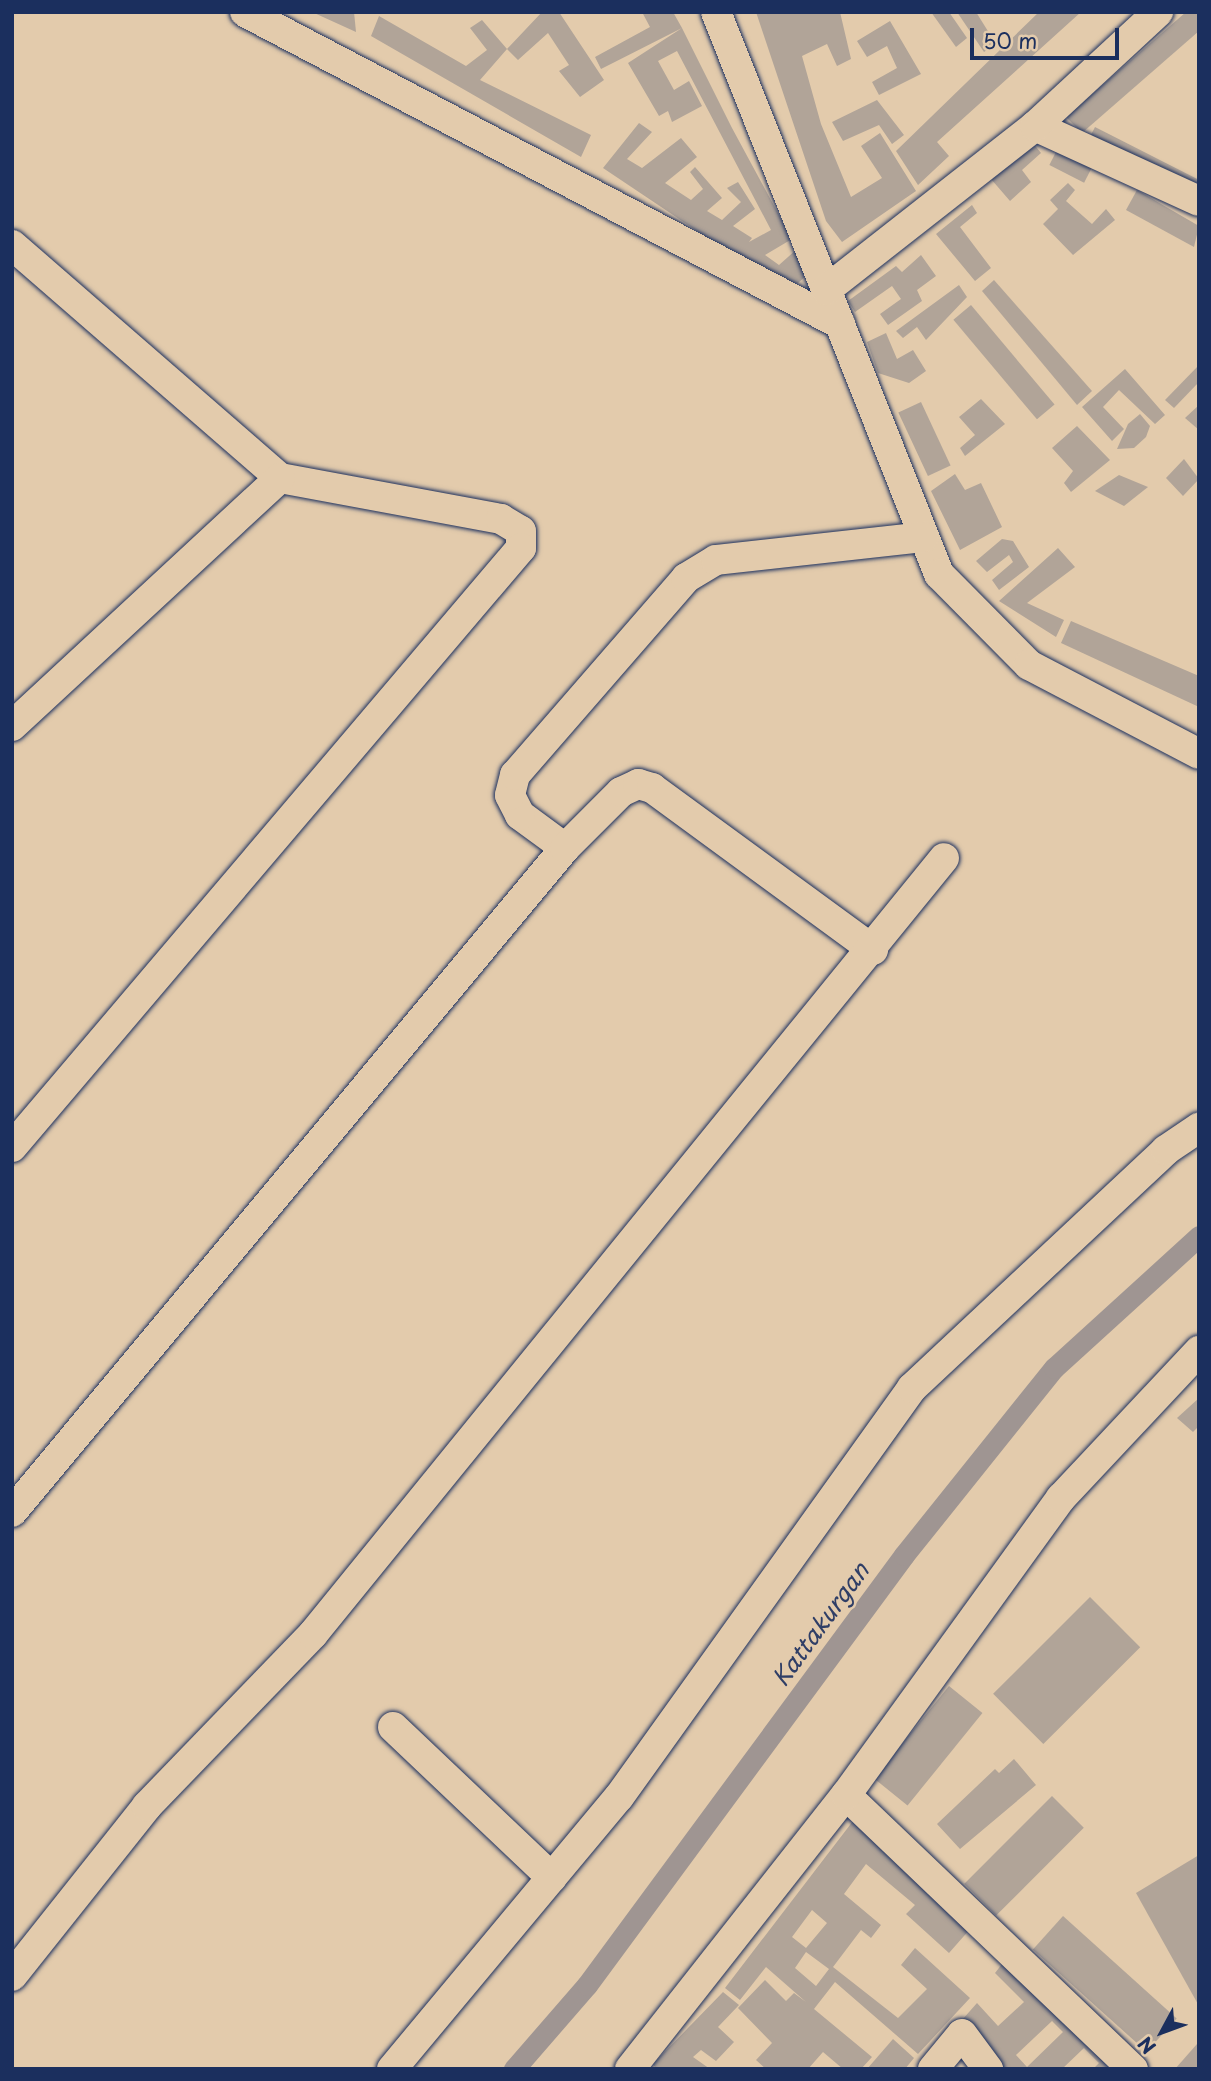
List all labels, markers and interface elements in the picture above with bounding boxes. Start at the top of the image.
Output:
scale bar [973,14,1122,58]
text: 50 m [983,24,1037,56]
water label: Kattakurgan [766,1557,874,1691]
north arrow [1127,1997,1197,2067]
text: N [1131,2031,1162,2061]

